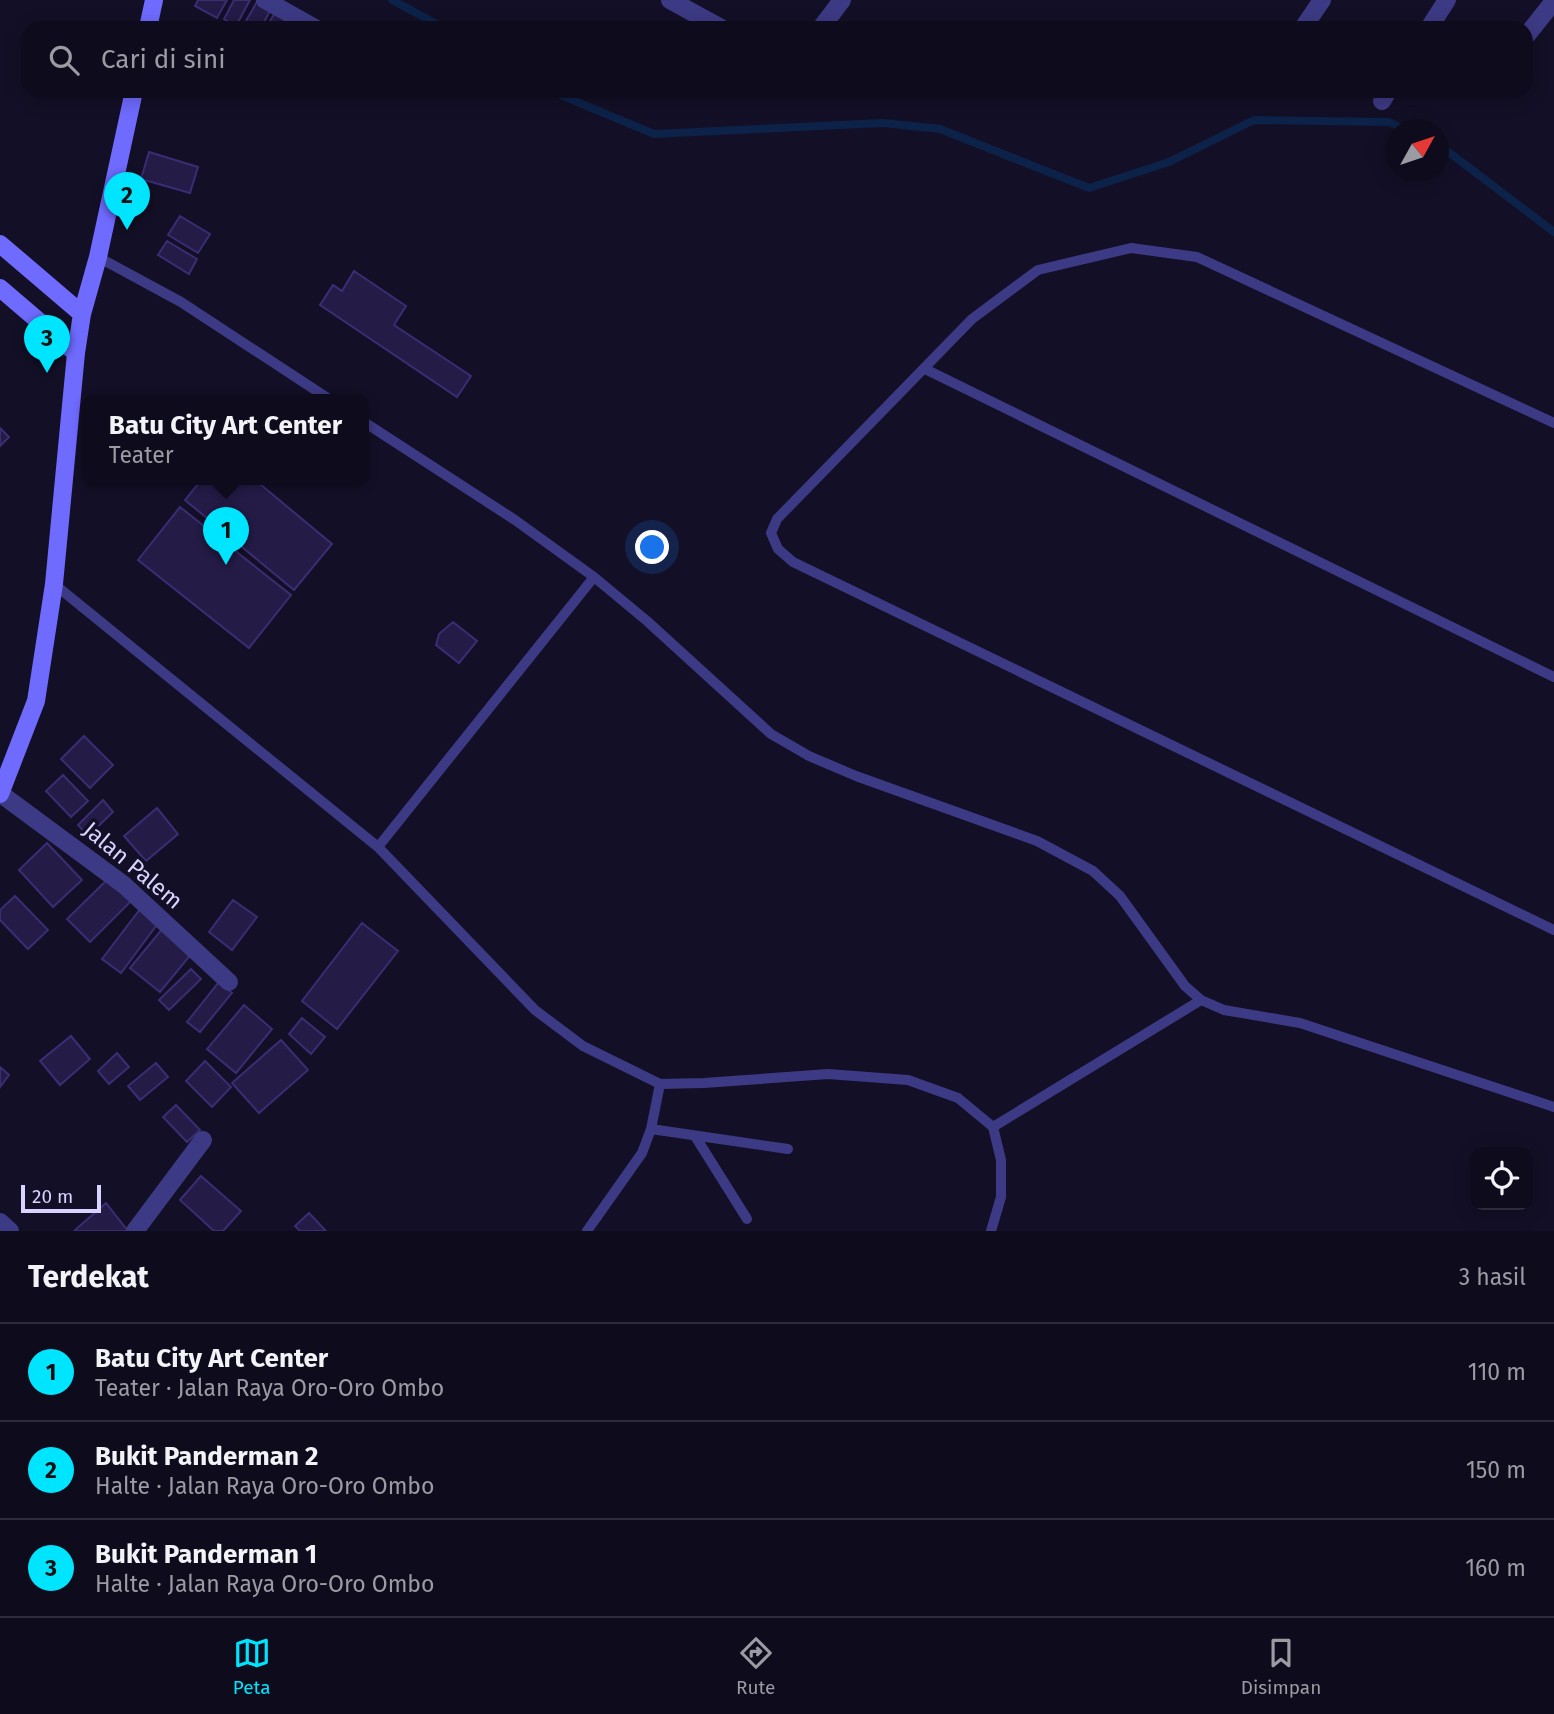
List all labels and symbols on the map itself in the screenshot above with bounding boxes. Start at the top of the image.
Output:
north arrow [1386,119,1449,182]
pin: 2 [104,172,150,230]
pin: 3 [24,315,70,373]
pin: 1 [203,507,249,565]
your location [635,530,669,564]
street label: Jalan Palem [78,815,188,915]
scale bar [21,1182,102,1214]

